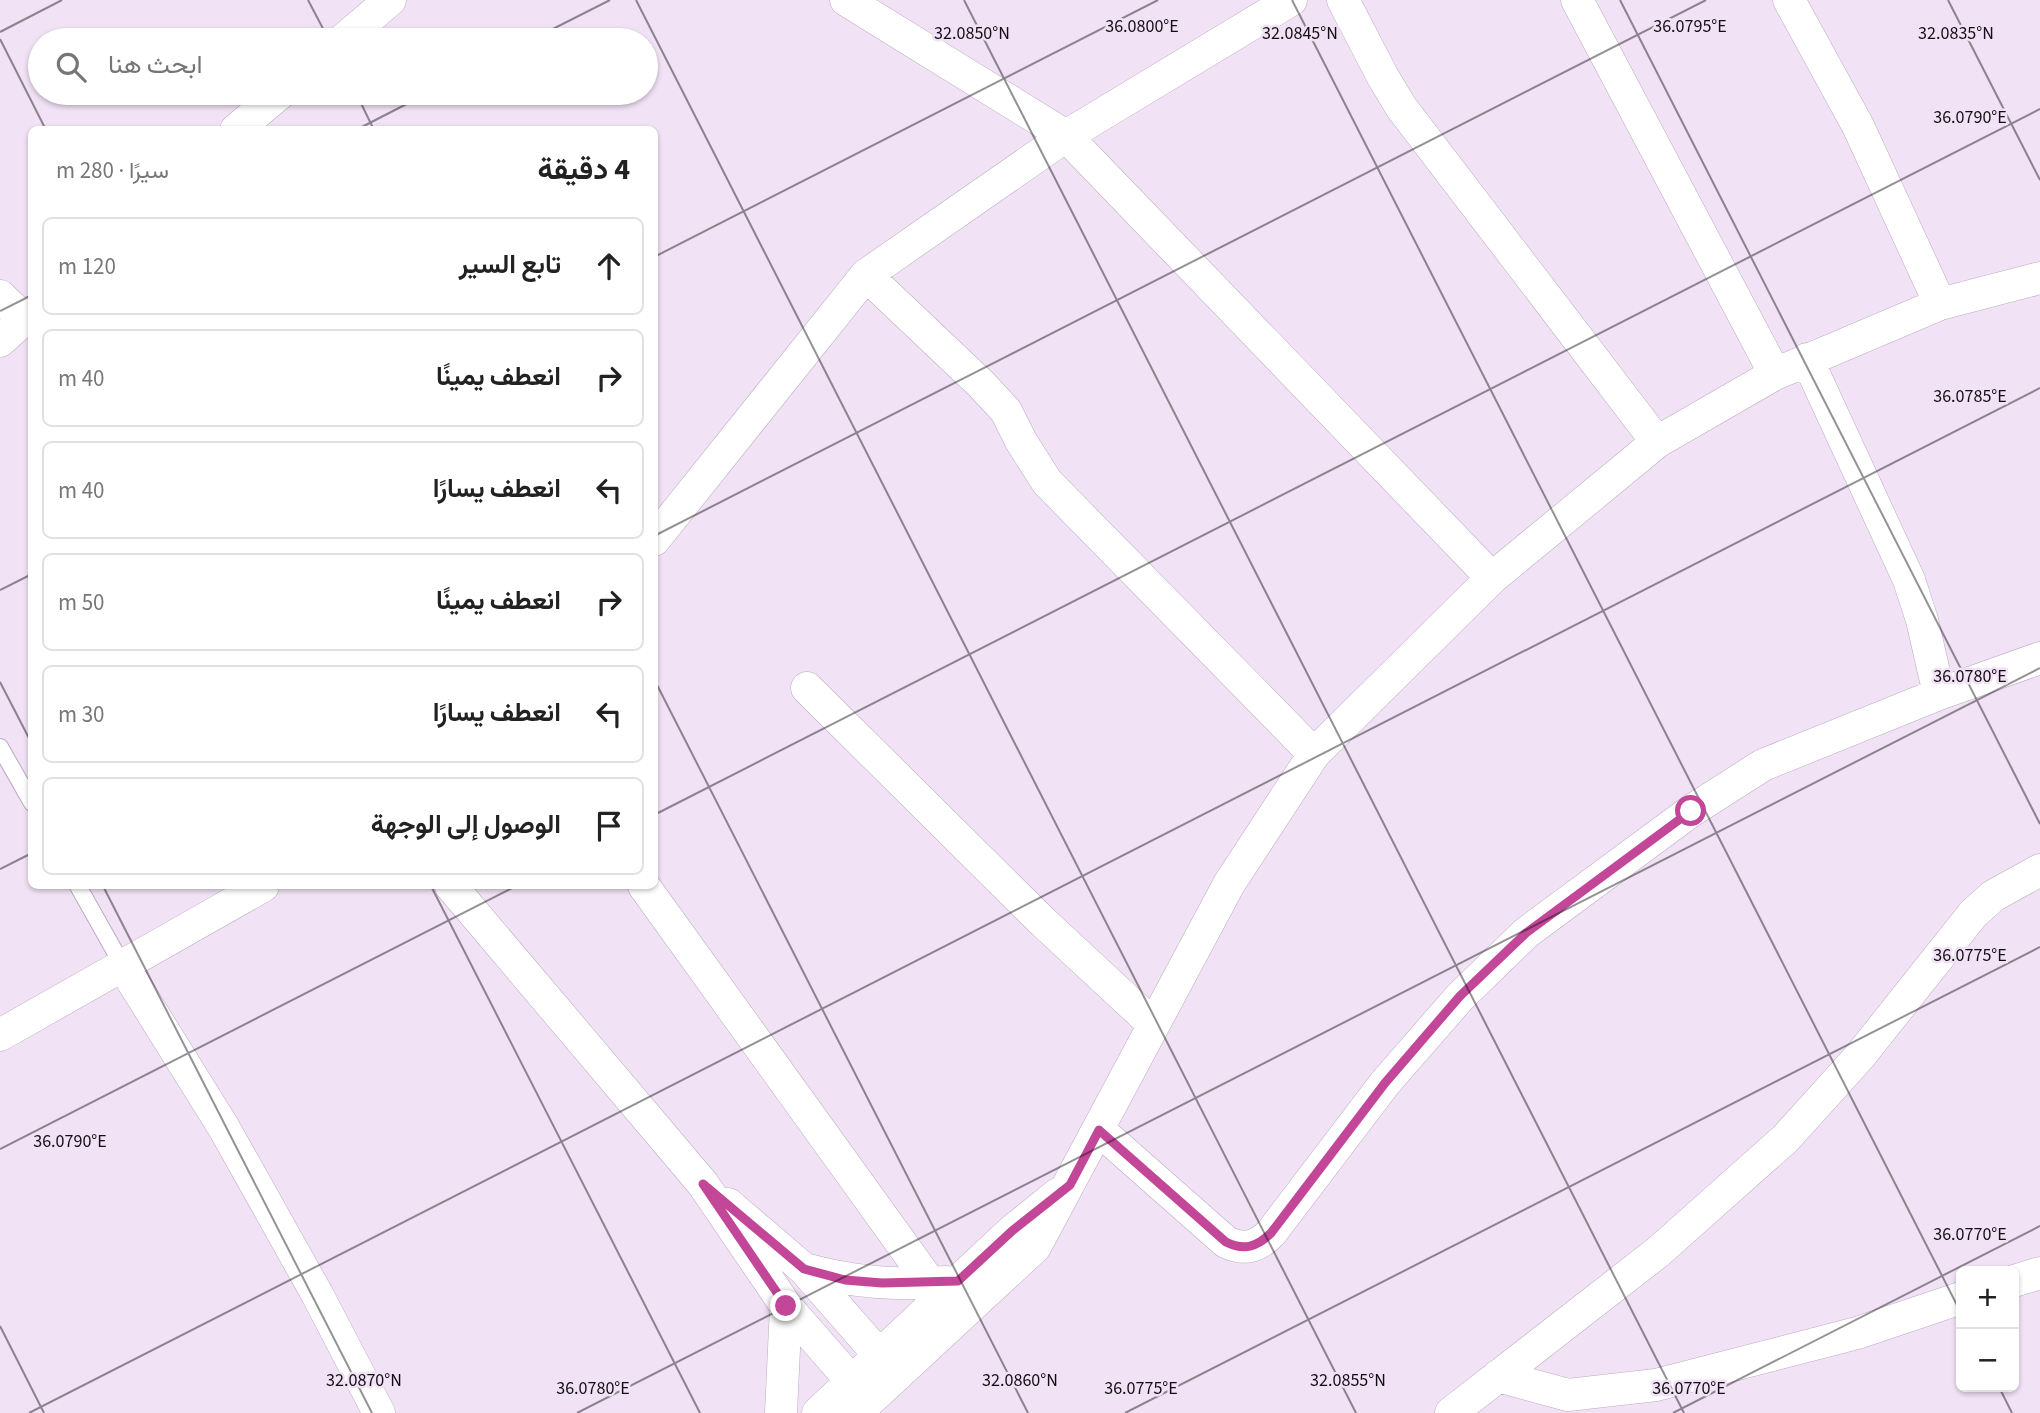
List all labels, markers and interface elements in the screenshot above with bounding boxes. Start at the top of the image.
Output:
text: 36.0800°E [1105,14,1179,39]
text: 36.0795°E [1653,14,1727,39]
text: 32.0850°N [934,21,1010,46]
text: 32.0845°N [1262,21,1338,46]
text: 32.0835°N [1918,21,1994,46]
search box [28,28,658,105]
text: ابحث هنا [108,46,202,83]
icon: search [52,48,90,86]
text: 36.0790°E [1933,105,2007,130]
text: 4 دقيقة [537,148,630,191]
text: سيرًا · 280 m [56,154,169,187]
text: تابع السير [459,246,561,283]
icon: ahead [590,247,628,285]
text: 120 m [58,250,116,283]
text: انعطف يمينًا [436,358,561,395]
icon: right [590,359,628,397]
text: 40 m [58,362,105,395]
text: 36.0785°E [1933,384,2007,409]
text: انعطف يسارًا [433,470,561,507]
icon: left [590,471,628,509]
text: 40 m [58,474,105,507]
text: انعطف يمينًا [436,582,561,619]
icon: right [590,583,628,621]
text: 50 m [58,586,105,619]
text: 36.0780°E [1933,664,2007,689]
text: انعطف يسارًا [433,694,561,731]
icon: left [590,695,628,733]
text: 30 m [58,698,105,731]
route start [1675,795,1706,826]
text: الوصول إلى الوجهة [371,806,561,843]
icon: arrive [590,807,628,845]
text: 36.0775°E [1933,943,2007,968]
text: 36.0790°E [33,1129,107,1154]
text: 36.0770°E [1933,1222,2007,1247]
map controls [1956,1266,2019,1392]
button: + [1956,1266,2019,1329]
route end [770,1290,801,1321]
button: − [1956,1329,2019,1392]
text: 32.0870°N [326,1368,402,1393]
text: 32.0860°N [982,1368,1058,1393]
text: 32.0855°N [1310,1368,1386,1393]
text: 36.0780°E [556,1376,630,1401]
text: 36.0775°E [1104,1376,1178,1401]
text: 36.0770°E [1652,1376,1726,1401]

